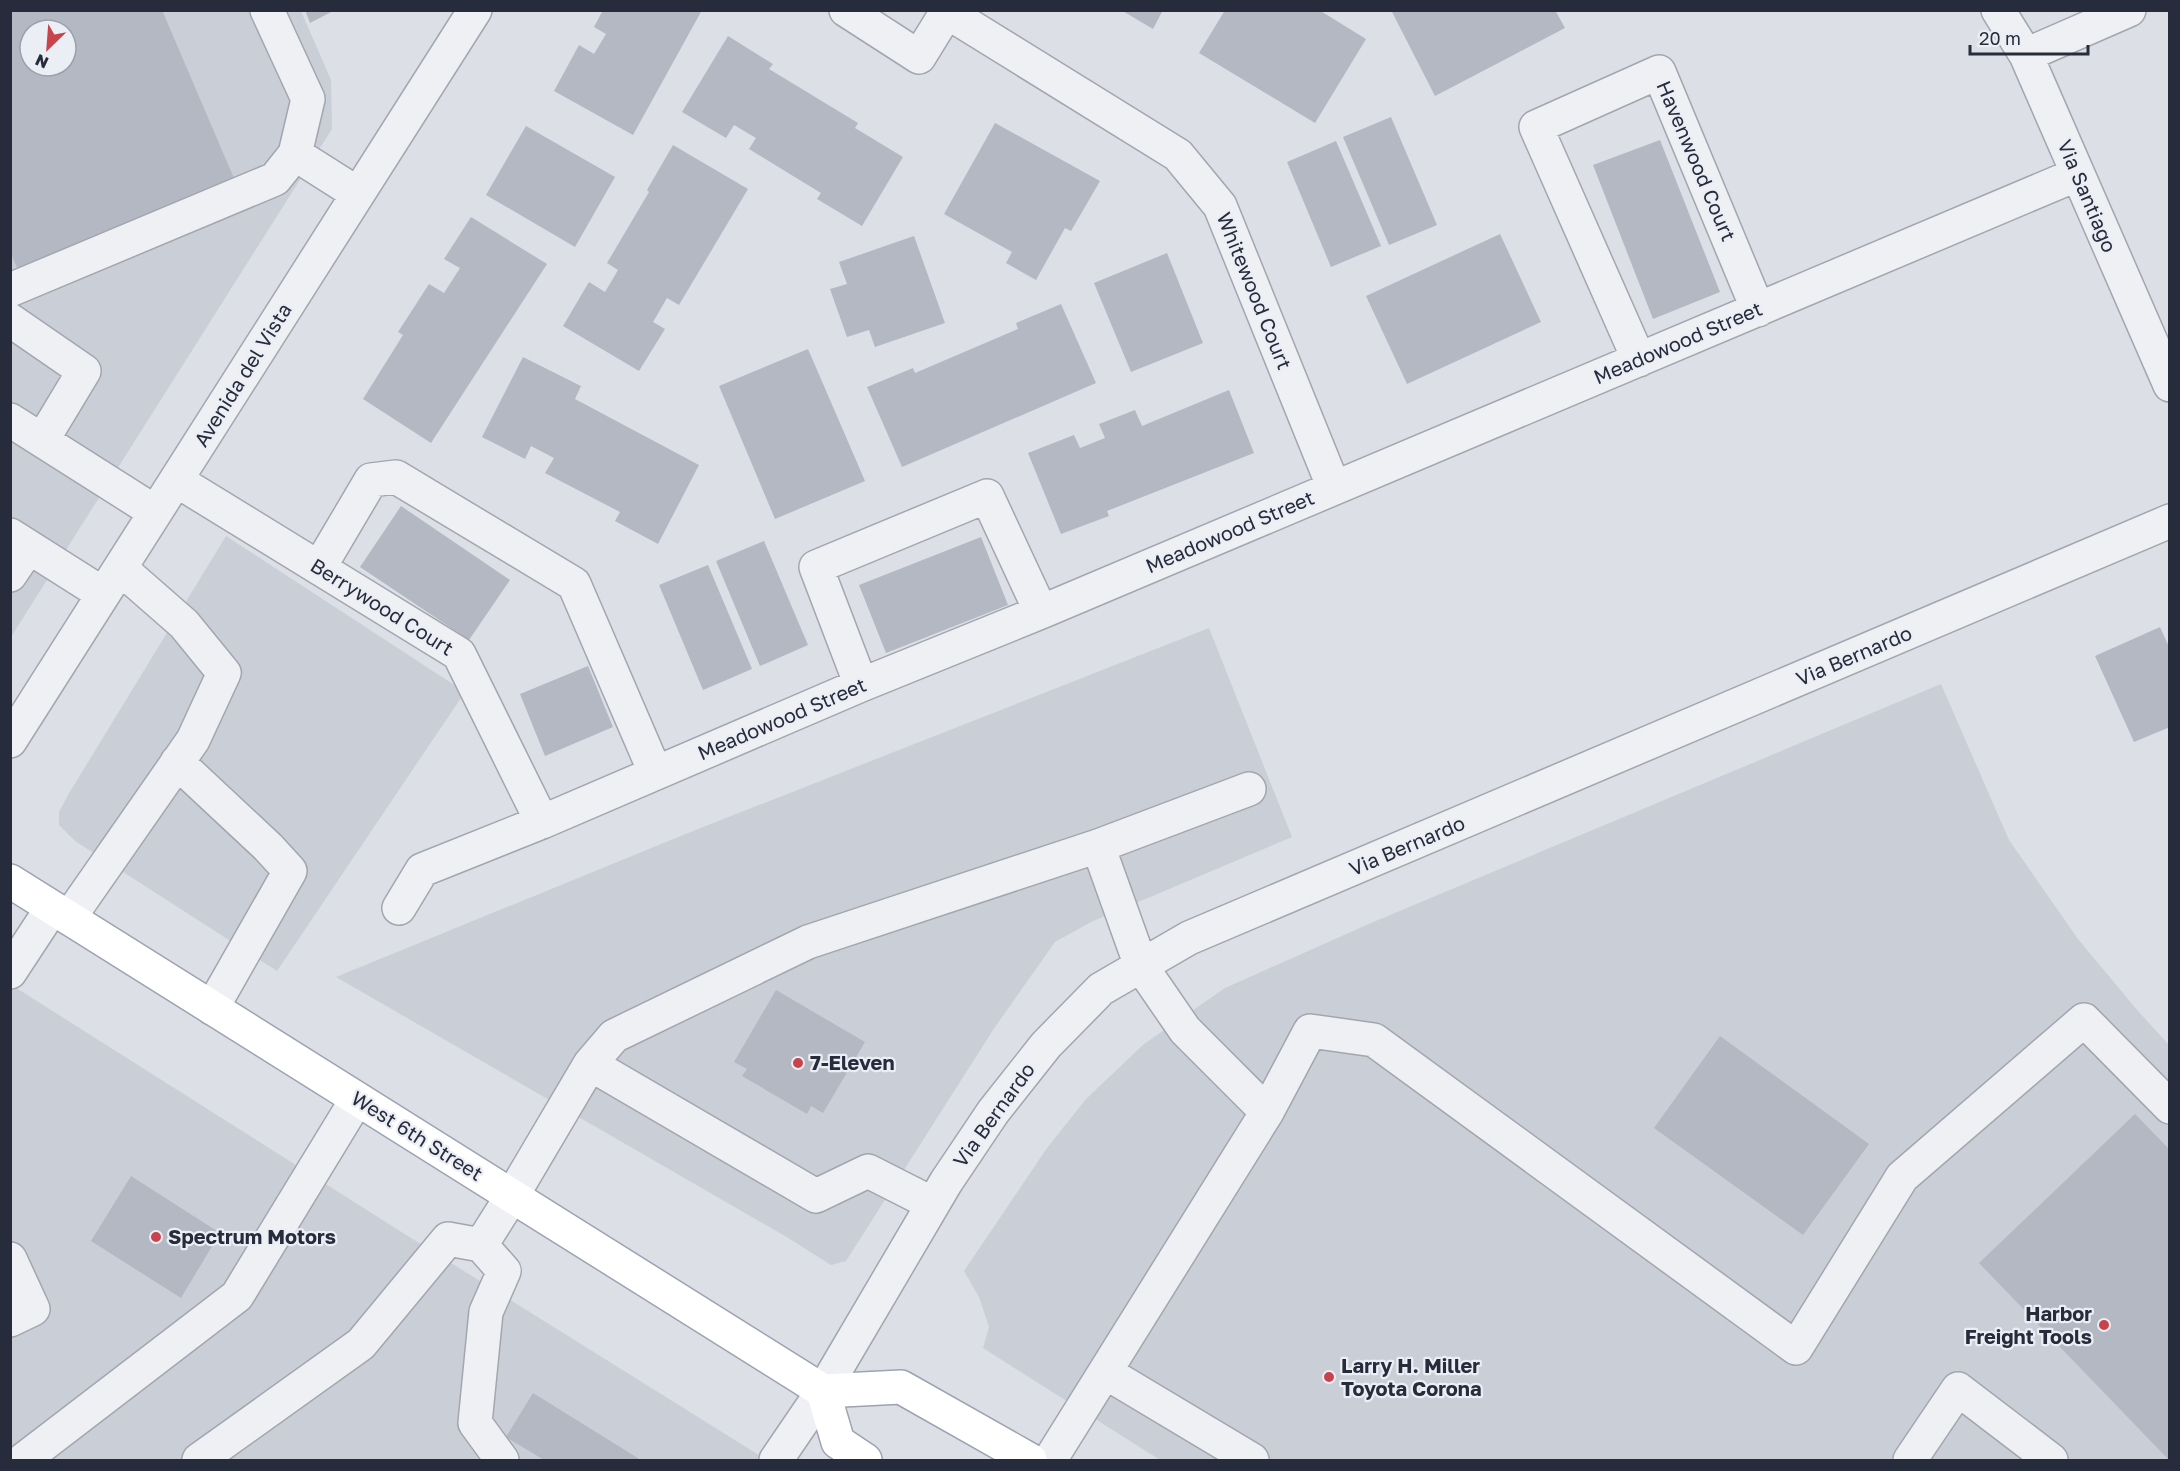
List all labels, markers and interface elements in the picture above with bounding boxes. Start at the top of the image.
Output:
north arrow [18,18,78,78]
scale bar [1970,18,2088,56]
text: 20 m [1979,27,2021,49]
text: N [32,50,51,73]
street label: Havenwood Court [1652,77,1742,244]
street label: Via Santiago [2053,136,2122,256]
street label: Whitewood Court [1212,208,1297,373]
street label: Meadowood Street [1590,296,1765,388]
street label: Avenida del Vista [188,298,296,451]
street label: Meadowood Street [1142,485,1317,577]
street label: Berrywood Court [307,553,458,660]
street label: Via Bernardo [1792,620,1915,690]
street label: Meadowood Street [694,672,869,764]
street label: Via Bernardo [1345,810,1468,880]
place label: 7-Eleven [810,1050,894,1074]
marker: 7-Eleven [791,1056,805,1070]
street label: Via Bernardo [947,1057,1039,1171]
street label: West 6th Street [347,1085,488,1185]
place label: Spectrum Motors [168,1224,336,1248]
marker: Spectrum Motors [149,1230,163,1244]
place label: Harbor Freight Tools [1965,1301,2092,1348]
marker: Harbor Freight Tools [2097,1318,2111,1332]
place label: Larry H. Miller Toyota Corona [1341,1353,1482,1400]
marker: Larry H. Miller Toyota Corona [1322,1370,1336,1384]

